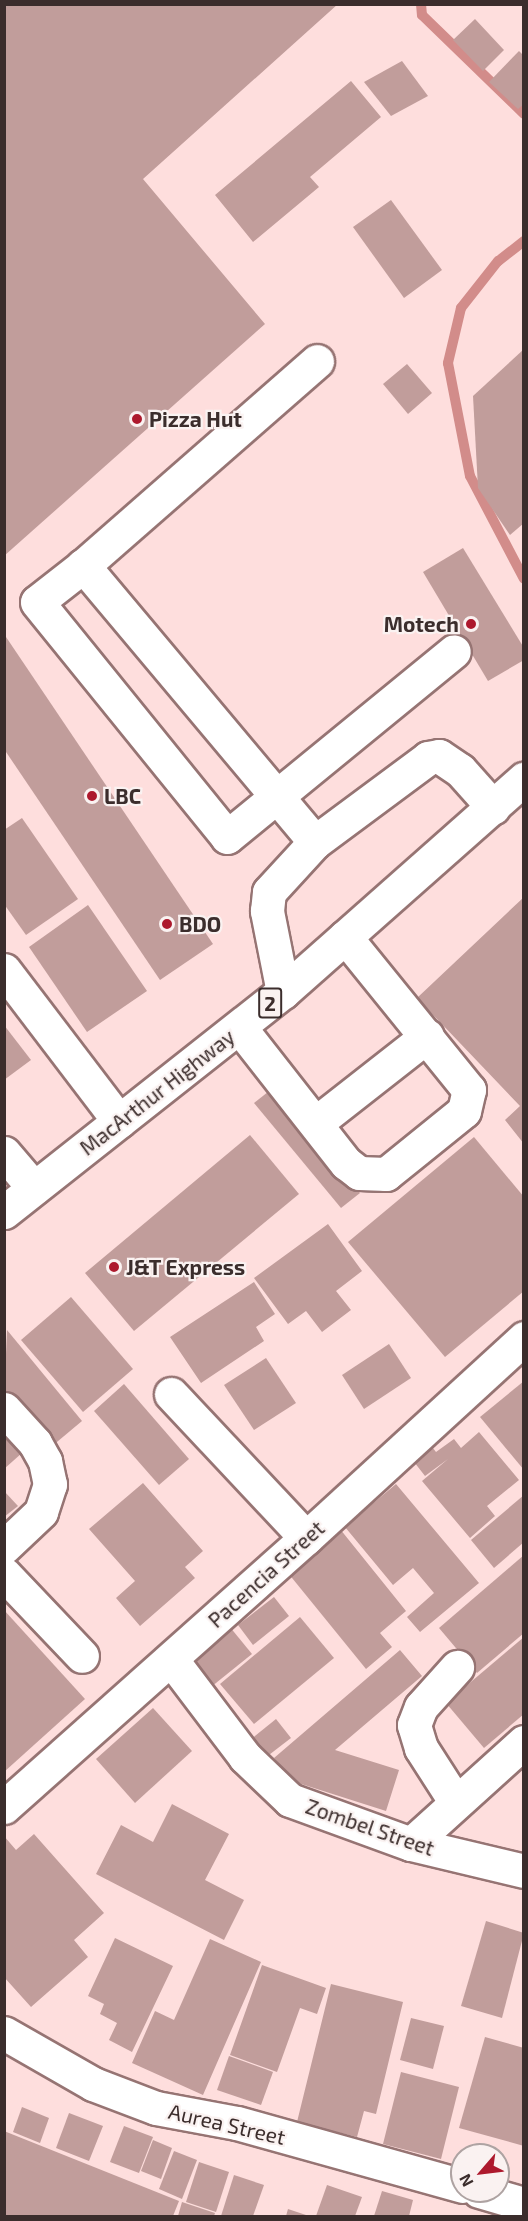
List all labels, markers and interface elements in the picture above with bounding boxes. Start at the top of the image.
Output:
place label: Pizza Hut [149,406,242,432]
marker: Pizza Hut [130,412,144,426]
place label: Motech [384,611,459,637]
marker: Motech [464,617,478,631]
place label: LBC [104,783,141,809]
marker: LBC [85,789,99,803]
place label: BDO [179,911,221,937]
marker: BDO [160,917,174,931]
road number: 2 [258,986,282,1020]
street label: MacArthur Highway [74,1024,240,1160]
place label: J&T Express [126,1254,246,1280]
marker: J&T Express [107,1260,121,1274]
street label: Pacencia Street [203,1515,329,1633]
street label: Zombel Street [302,1793,438,1861]
street label: Aurea Street [166,2098,288,2150]
north arrow [450,2143,510,2203]
text: N [454,2171,477,2190]

